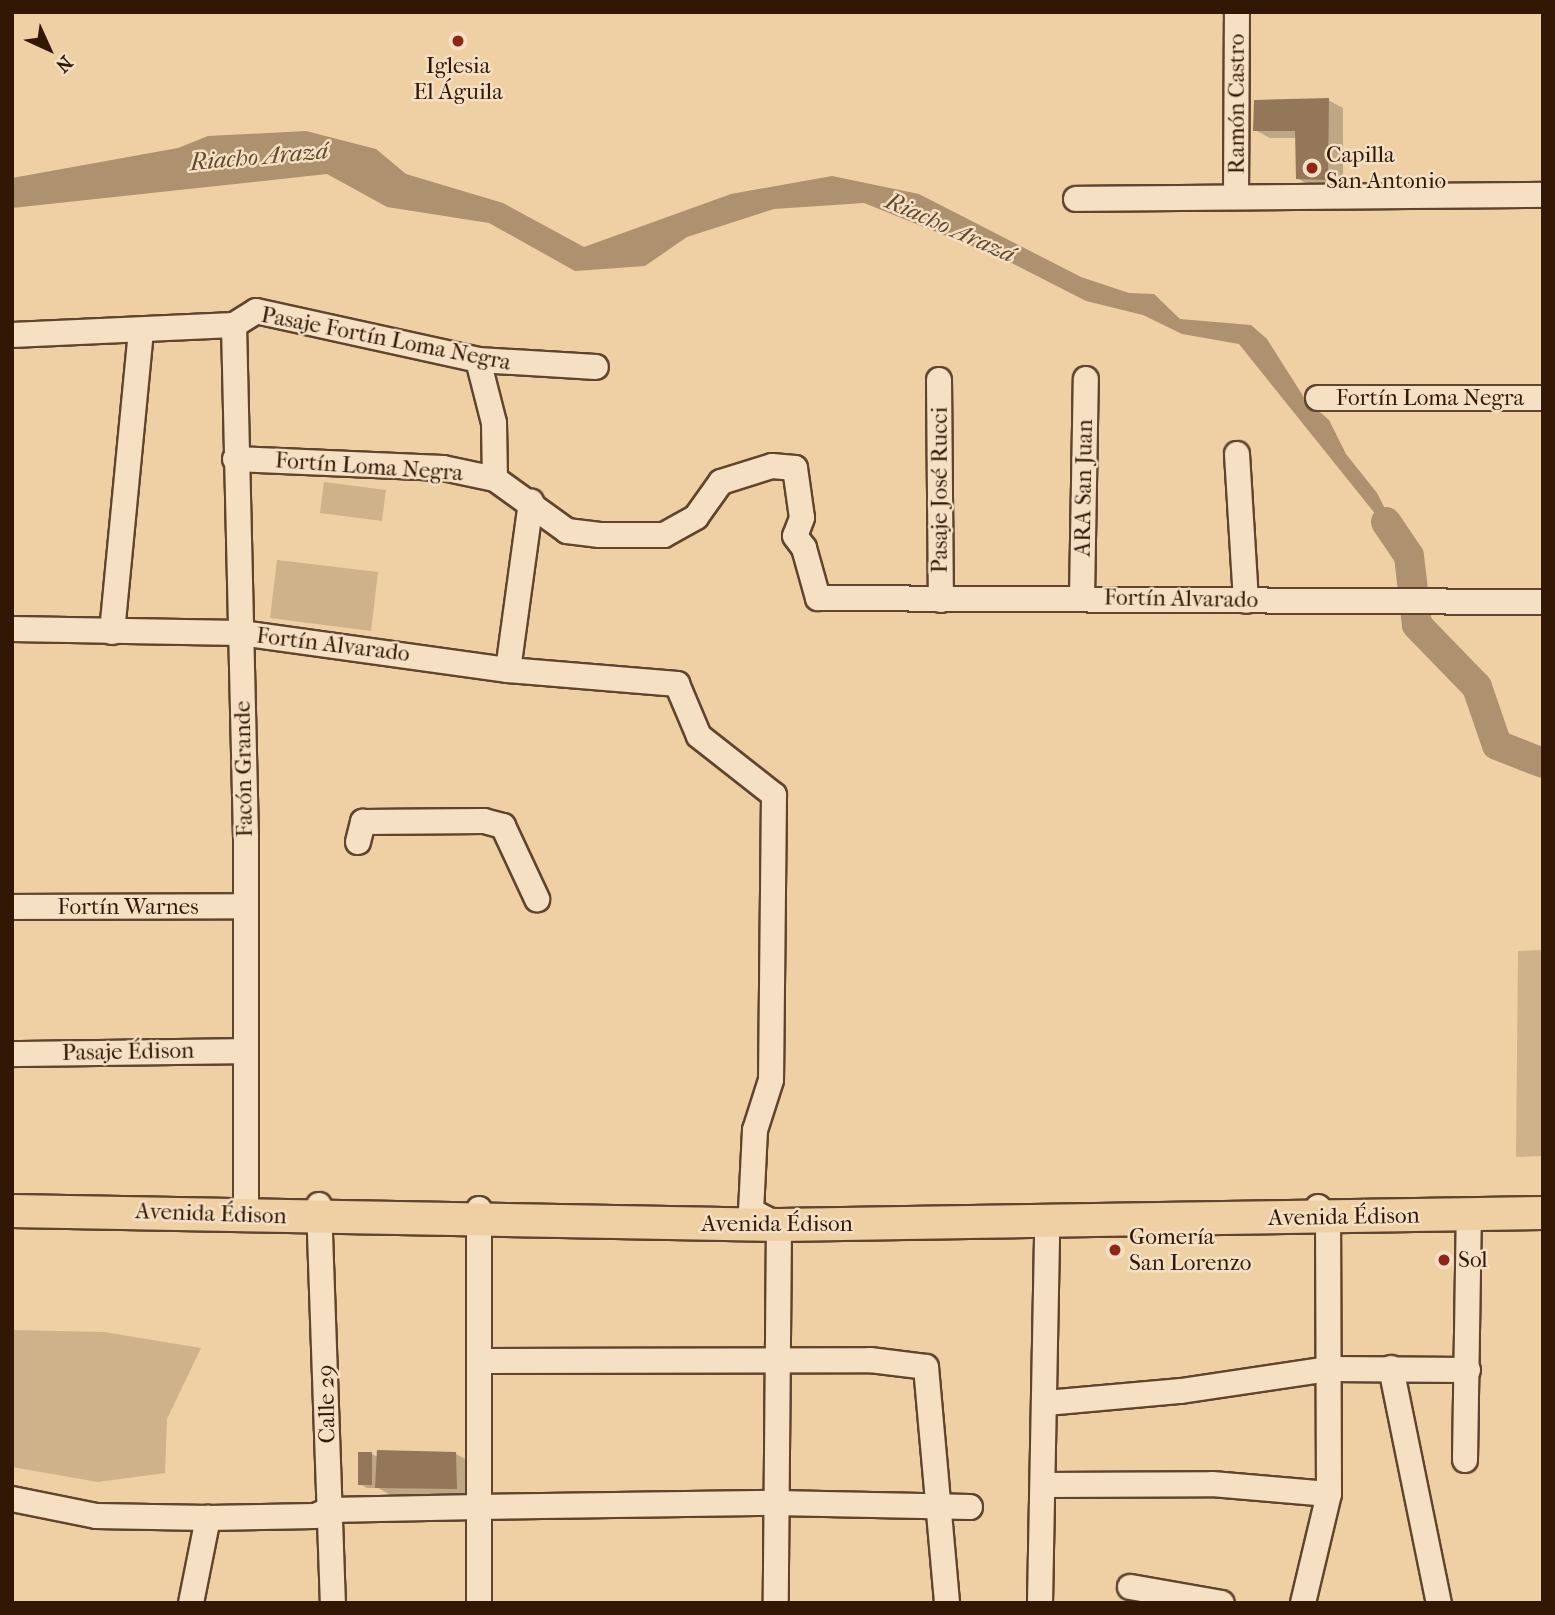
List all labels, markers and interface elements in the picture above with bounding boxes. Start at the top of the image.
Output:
north arrow [14,14,84,84]
marker: Iglesia El Águila [450,33,466,49]
street label: Ramón Castro [1223,34,1251,174]
text: N [51,51,77,77]
place label: Iglesia El Águila [413,52,503,106]
water label: Riacho Arazá [189,137,329,177]
place label: Capilla San Antonio [1326,141,1446,195]
marker: Capilla San Antonio [1304,160,1320,176]
water label: Riacho Arazá [881,187,1019,269]
street label: Pasaje Fortín Loma Negra [259,301,513,377]
street label: Fortín Loma Negra [1336,384,1524,412]
street label: Pasaje José Rucci [926,407,954,573]
street label: ARA San Juan [1069,419,1099,557]
street label: Fortín Loma Negra [274,447,464,487]
street label: Fortín Alvarado [1104,584,1258,614]
street label: Fortín Alvarado [255,622,411,668]
street label: Facón Grande [229,700,259,838]
street label: Fortín Warnes [57,893,199,921]
street label: Pasaje Édison [62,1037,194,1067]
street label: Avenida Édison [135,1198,287,1230]
street label: Avenida Édison [1268,1202,1420,1232]
street label: Avenida Édison [701,1210,853,1238]
place label: Gomería San Lorenzo [1129,1223,1252,1277]
marker: Gomería San Lorenzo [1107,1242,1123,1258]
place label: Sol [1458,1246,1488,1274]
marker: Sol [1436,1252,1452,1268]
street label: Calle 29 [313,1364,341,1444]

